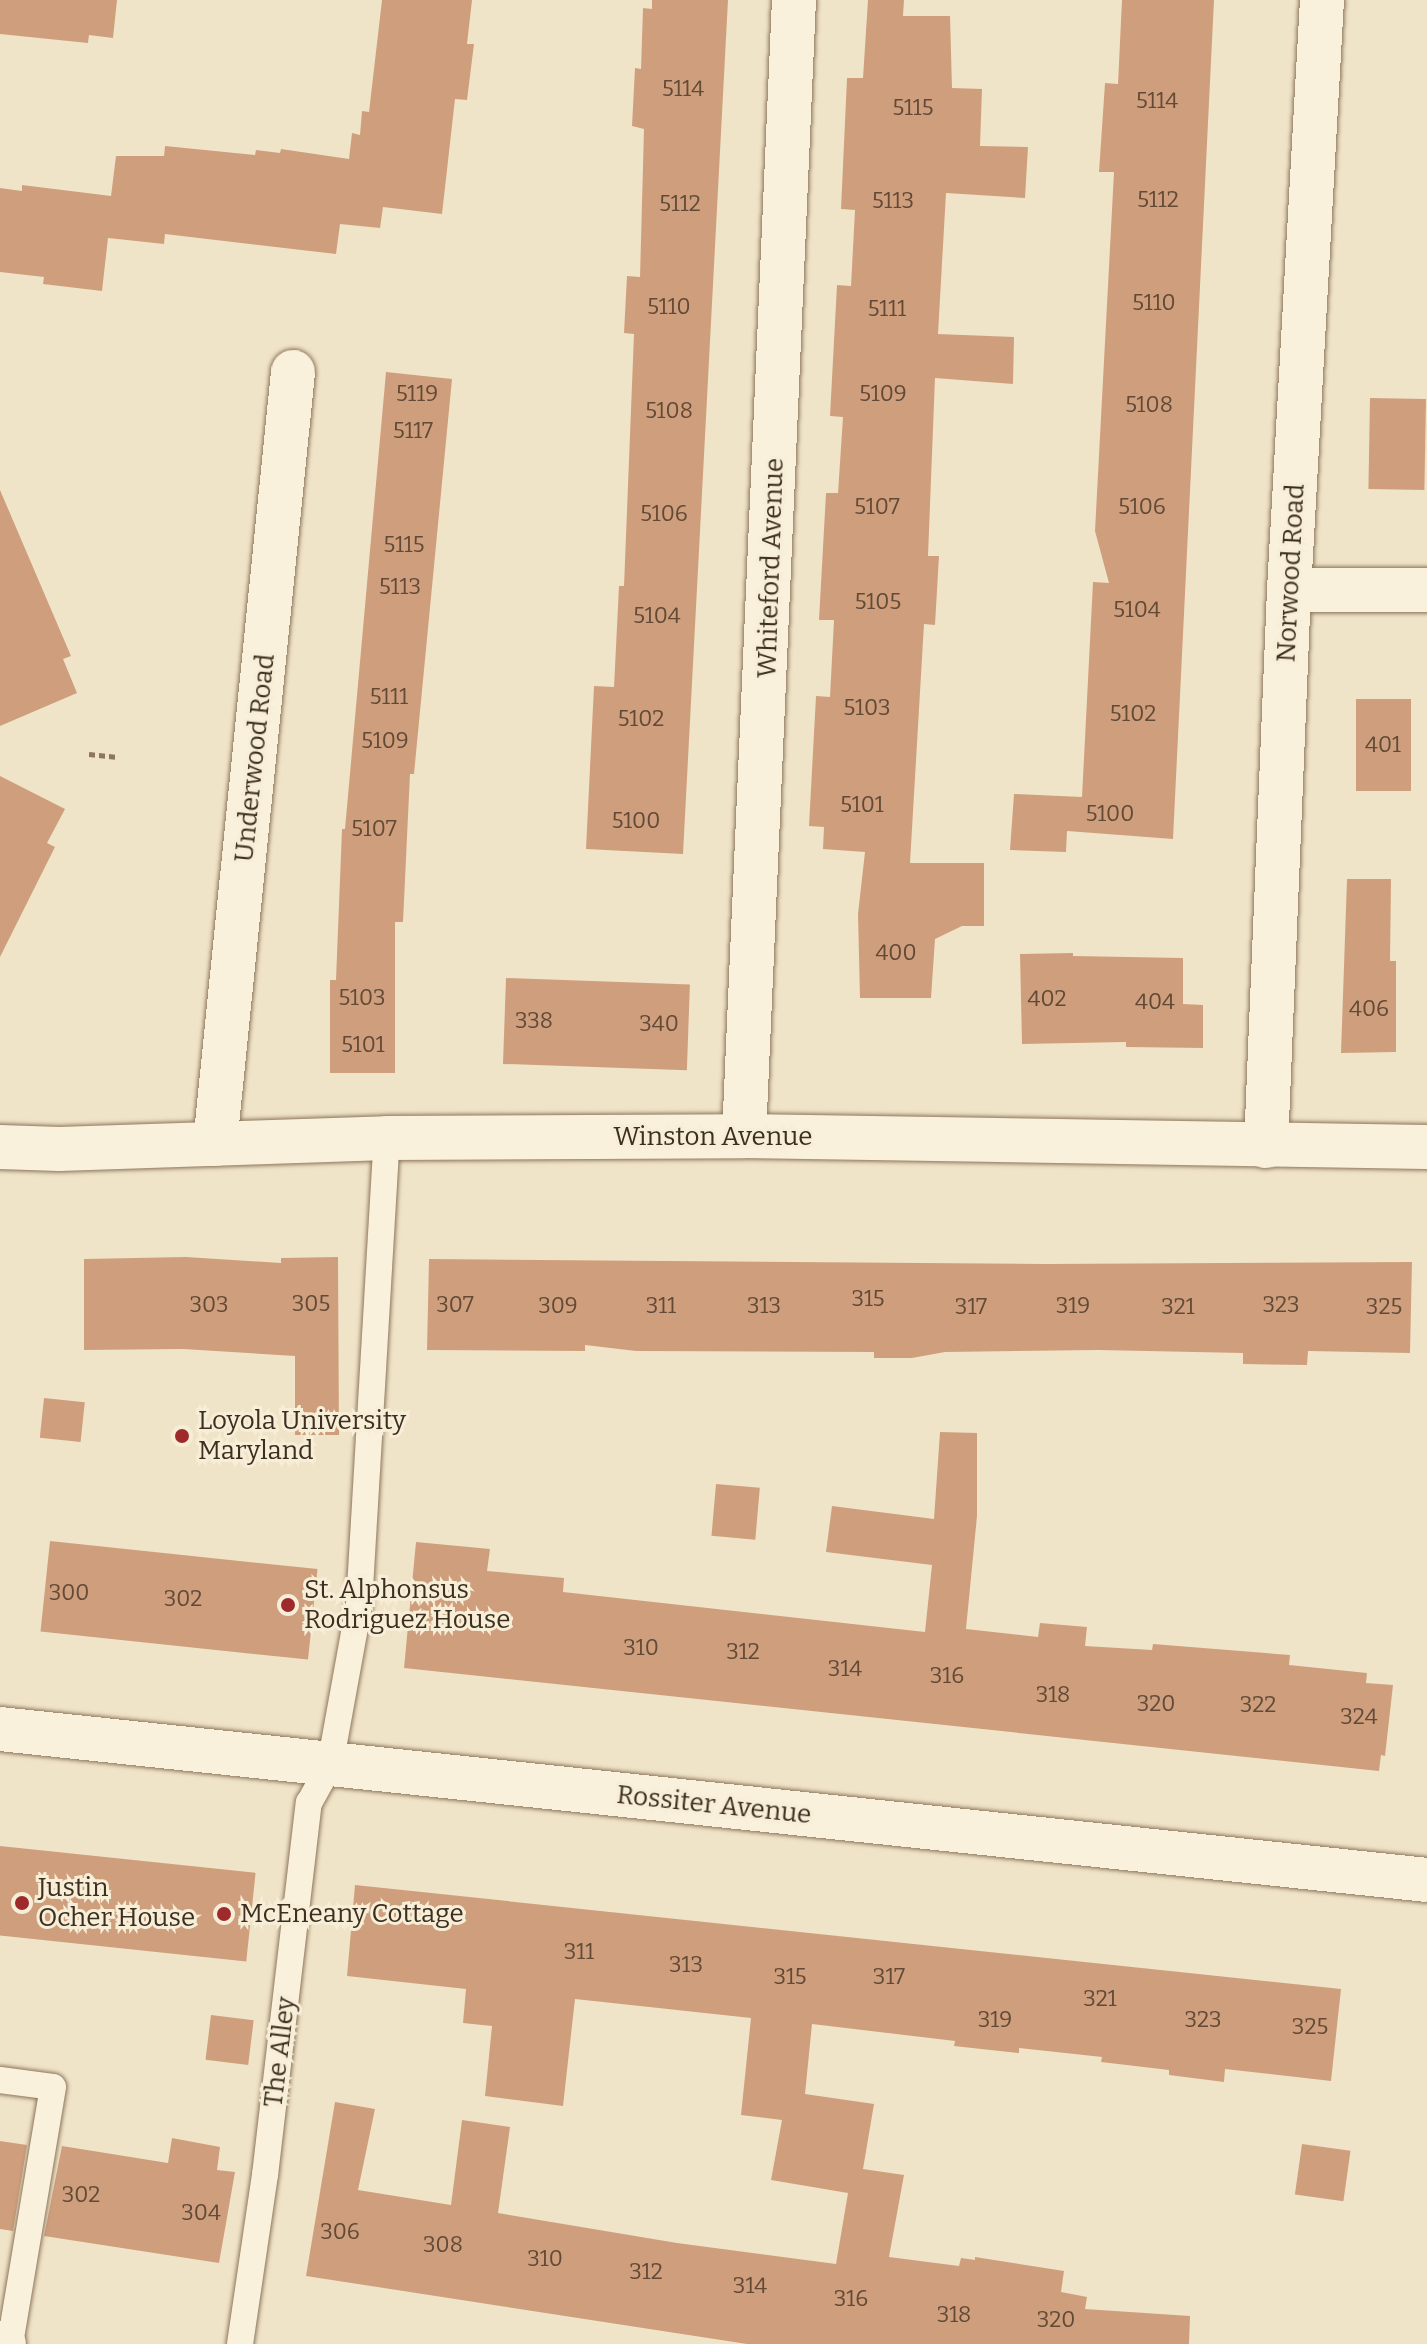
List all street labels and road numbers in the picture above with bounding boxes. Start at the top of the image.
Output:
street label: Whiteford Avenue [752,457,790,679]
street label: Norwood Road [1271,483,1311,663]
street label: Underwood Road [229,652,281,864]
street label: Winston Avenue [613,1121,813,1153]
street label: Rossiter Avenue [615,1779,813,1831]
street label: The Alley [258,1995,302,2109]

